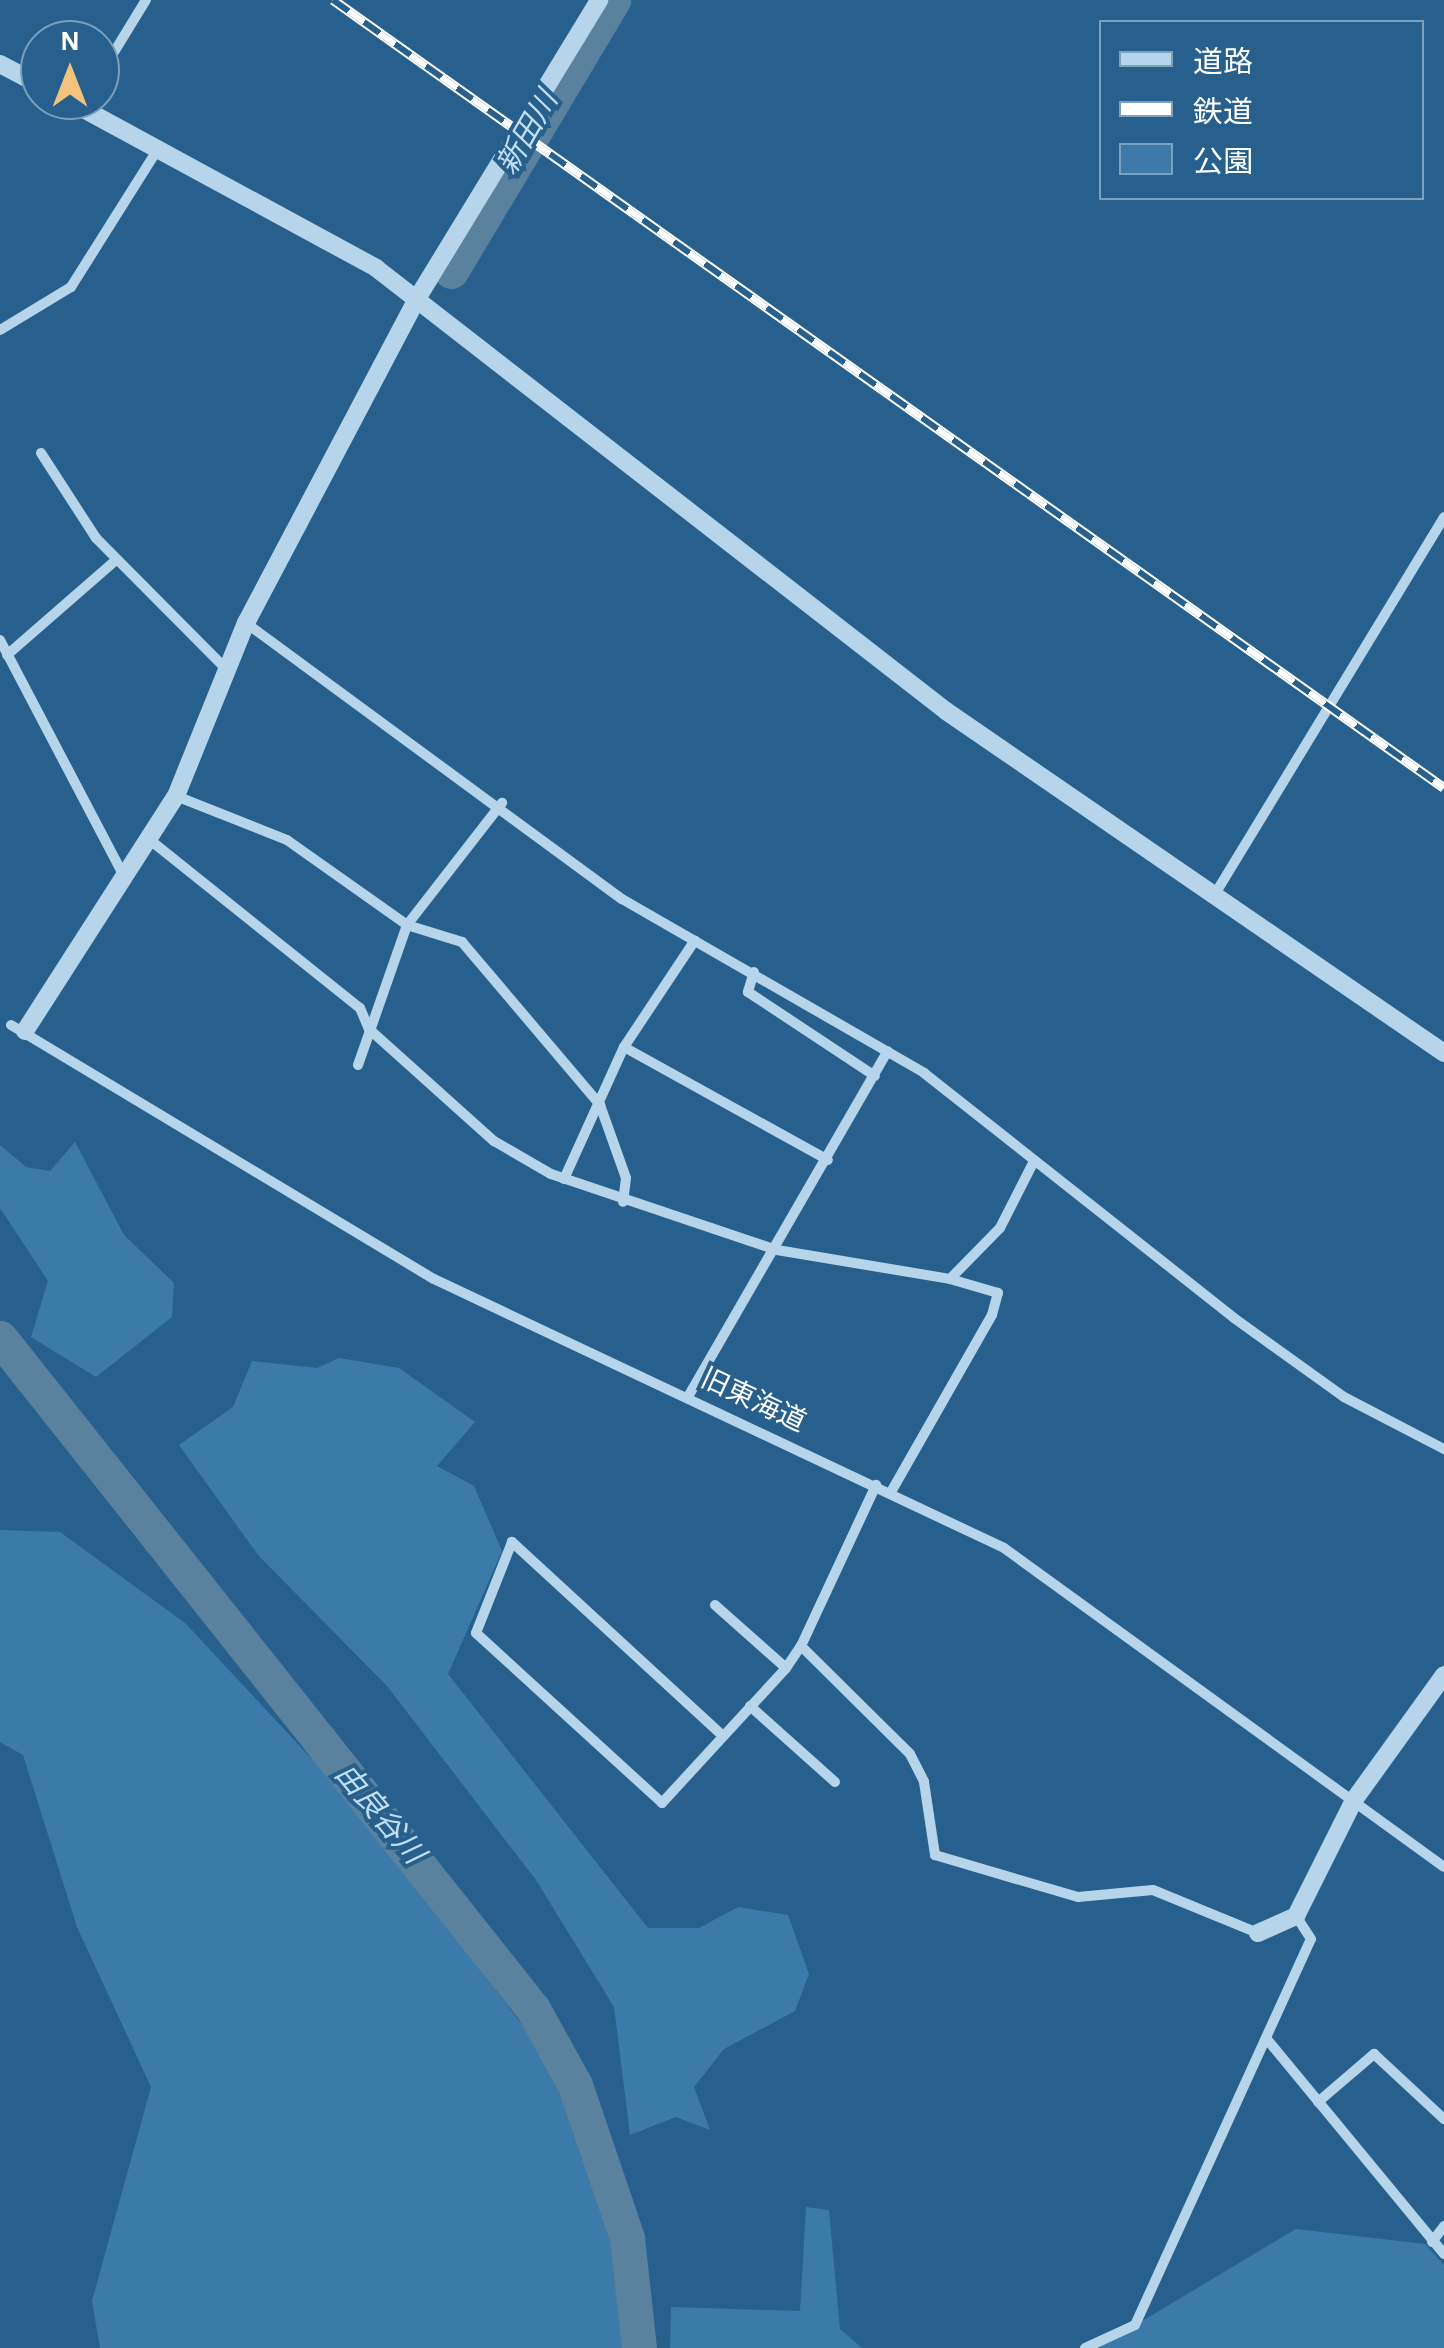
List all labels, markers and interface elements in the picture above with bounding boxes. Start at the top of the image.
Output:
north arrow [20,20,120,120]
legend [1099,20,1424,200]
text: N [60,28,80,56]
text: 道路 [1193,48,1253,78]
water label: 新田川 [490,85,566,181]
text: 鉄道 [1193,98,1253,128]
text: 公園 [1193,148,1253,178]
street label: 旧東海道 [695,1362,811,1440]
water label: 由良谷川 [327,1756,431,1872]

